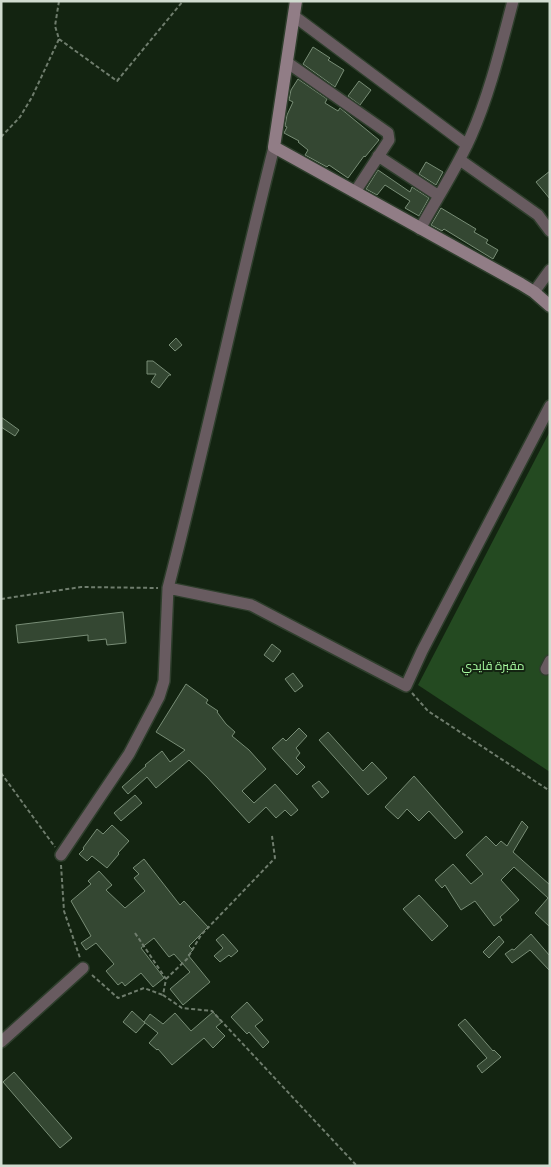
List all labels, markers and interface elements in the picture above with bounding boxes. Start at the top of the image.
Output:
park label: مقبرة قايدي [461,658,525,676]

